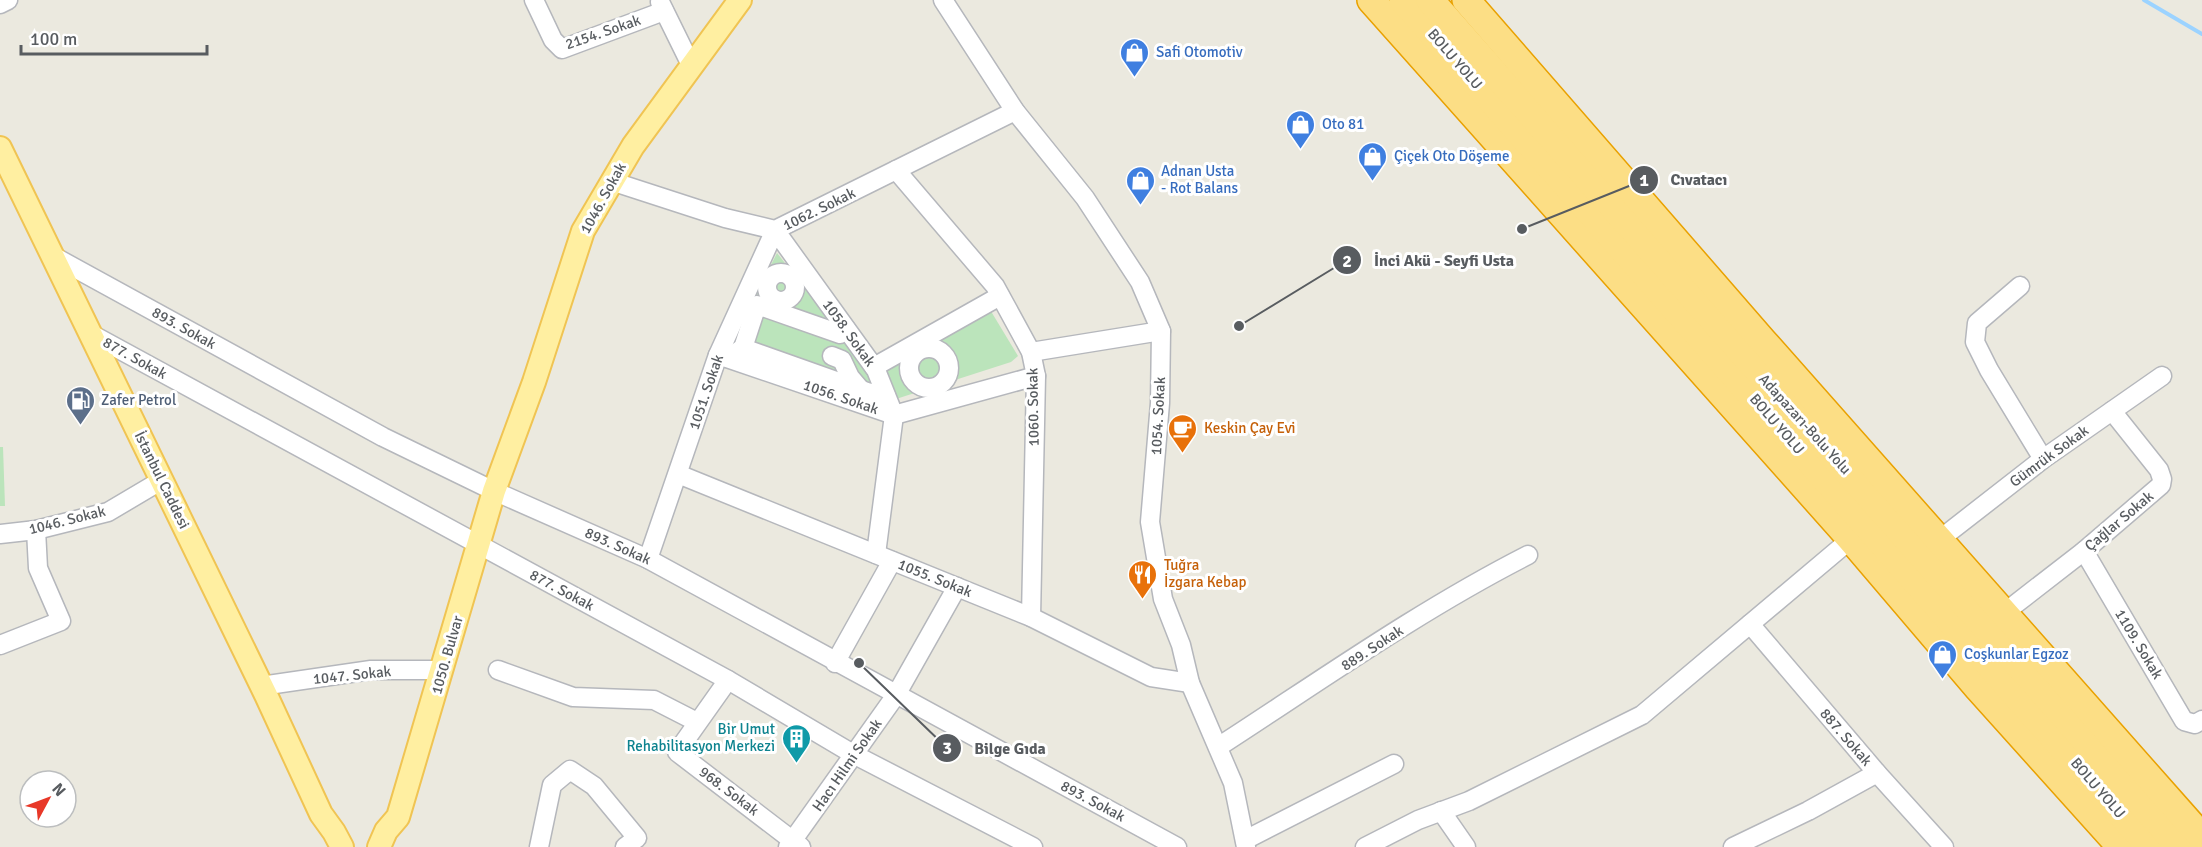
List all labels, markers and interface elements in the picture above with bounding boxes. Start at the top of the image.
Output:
street label: 2154. Sokak [563,11,643,53]
scale bar [21,18,207,56]
street label: BOLU YOLU [1424,25,1486,93]
text: 100 m [30,28,77,50]
shop icon: Safi Otomotiv [1119,36,1151,78]
place label: Safi Otomotiv [1156,43,1243,61]
shop icon: Oto 81 [1285,108,1317,150]
place label: Oto 81 [1322,115,1364,133]
shop icon: Çiçek Oto Döşeme [1357,140,1389,182]
place label: Çiçek Oto Döşeme [1394,147,1510,165]
street label: 1046. Sokak [576,159,630,237]
place label: Adnan Usta - Rot Balans [1161,162,1238,197]
callout: Cıvatacı [1629,163,1739,197]
shop icon: Adnan Usta - Rot Balans [1124,164,1156,206]
text: 1 [1639,169,1649,191]
text: Cıvatacı [1671,170,1727,190]
street label: 1062. Sokak [780,184,859,234]
callout: İnci Akü - Seyfi Usta [1332,243,1526,277]
text: 2 [1342,250,1352,272]
text: İnci Akü - Seyfi Usta [1374,251,1514,271]
street label: 1058. Sokak [819,296,880,370]
street label: 893. Sokak [149,303,220,353]
street label: 877. Sokak [100,333,171,383]
street label: 1051. Sokak [685,352,727,432]
street label: 1060. Sokak [1023,367,1043,446]
street label: Adapazarı-Bolu Yolu [1755,370,1855,478]
street label: 1056. Sokak [801,376,881,418]
street label: 1054. Sokak [1147,376,1169,456]
fuel station icon: Zafer Petrol [64,384,96,426]
street label: BOLU YOLU [1746,390,1808,458]
place label: Zafer Petrol [101,391,176,409]
cafe icon: Keskin Çay Evi [1167,412,1199,454]
place label: Keskin Çay Evi [1204,419,1295,437]
street label: Gümrük Sokak [2006,421,2092,491]
street label: İstanbul Caddesi [131,428,193,532]
street label: Çağlar Sokak [2081,487,2157,555]
street label: 1046. Sokak [27,502,108,538]
street label: 893. Sokak [582,523,654,569]
street label: 1055. Sokak [895,555,975,601]
place label: Tuğra İzgara Kebap [1164,556,1247,591]
restaurant icon: Tuğra İzgara Kebap [1127,558,1159,600]
street label: 877. Sokak [527,566,598,615]
street label: 1109. Sokak [2111,606,2167,683]
street label: 1050. Bulvar [427,613,467,696]
street label: 889. Sokak [1338,621,1407,675]
shop icon: Coşkunlar Egzoz [1927,638,1959,680]
place label: Coşkunlar Egzoz [1964,645,2069,663]
street label: 1047. Sokak [312,662,392,688]
street label: 887. Sokak [1816,705,1876,770]
street label: Hacı Hilmi Sokak [808,715,886,815]
place label: Bir Umut Rehabilitasyon Merkezi [626,720,775,755]
building icon: Bir Umut Rehabilitasyon Merkezi [780,722,812,764]
callout: Bilge Gıda [932,731,1057,765]
text: 3 [942,737,952,759]
text: Bilge Gıda [974,739,1046,759]
street label: BOLU YOLU [2067,754,2129,822]
street label: 968. Sokak [696,763,763,820]
north arrow [18,769,78,829]
street label: 893. Sokak [1058,777,1129,826]
text: N [47,779,70,801]

